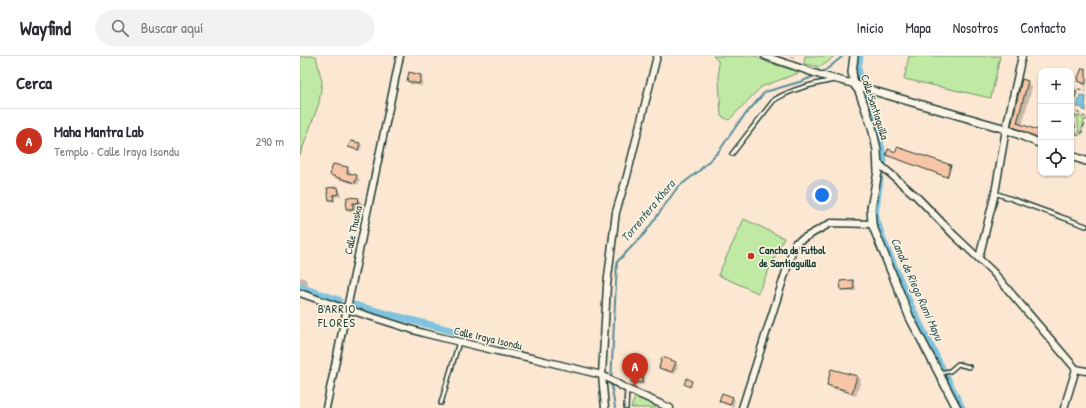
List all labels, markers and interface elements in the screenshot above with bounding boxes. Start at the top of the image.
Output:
search box [95,10,375,46]
text: Wayfind [20,15,71,41]
icon: search [109,17,131,39]
text: Buscar aquí [141,17,203,38]
text: Inicio [857,18,883,37]
text: Mapa [905,18,931,37]
text: Nosotros [953,18,998,37]
text: Contacto [1020,18,1066,37]
map controls [1038,68,1074,176]
button: + [1038,68,1074,104]
text: Cerca [16,71,52,94]
street label: Calle Santiaguilla [858,73,892,142]
button: − [1038,104,1074,140]
text: Maha Mantra Lab [54,121,144,142]
text: A [26,132,32,150]
text: 290 m [255,132,284,150]
button: locate [1038,140,1074,176]
text: Templo · Calle Iraya Isondu [54,142,179,160]
water label: Torrentera Khora [617,175,680,245]
your location [812,185,832,205]
street label: Calle Thuska [341,204,365,256]
water label: Canal de Riego Rumi Mayu [887,235,948,344]
place label: Cancha de Futbol de Santiaguilla [759,243,827,271]
marker: Cancha de Futbol de Santiaguilla [746,251,756,261]
district label: BARRIO FLORES [317,300,356,331]
street label: Calle Iraya Isondu [453,323,524,353]
pin: A [622,353,648,386]

